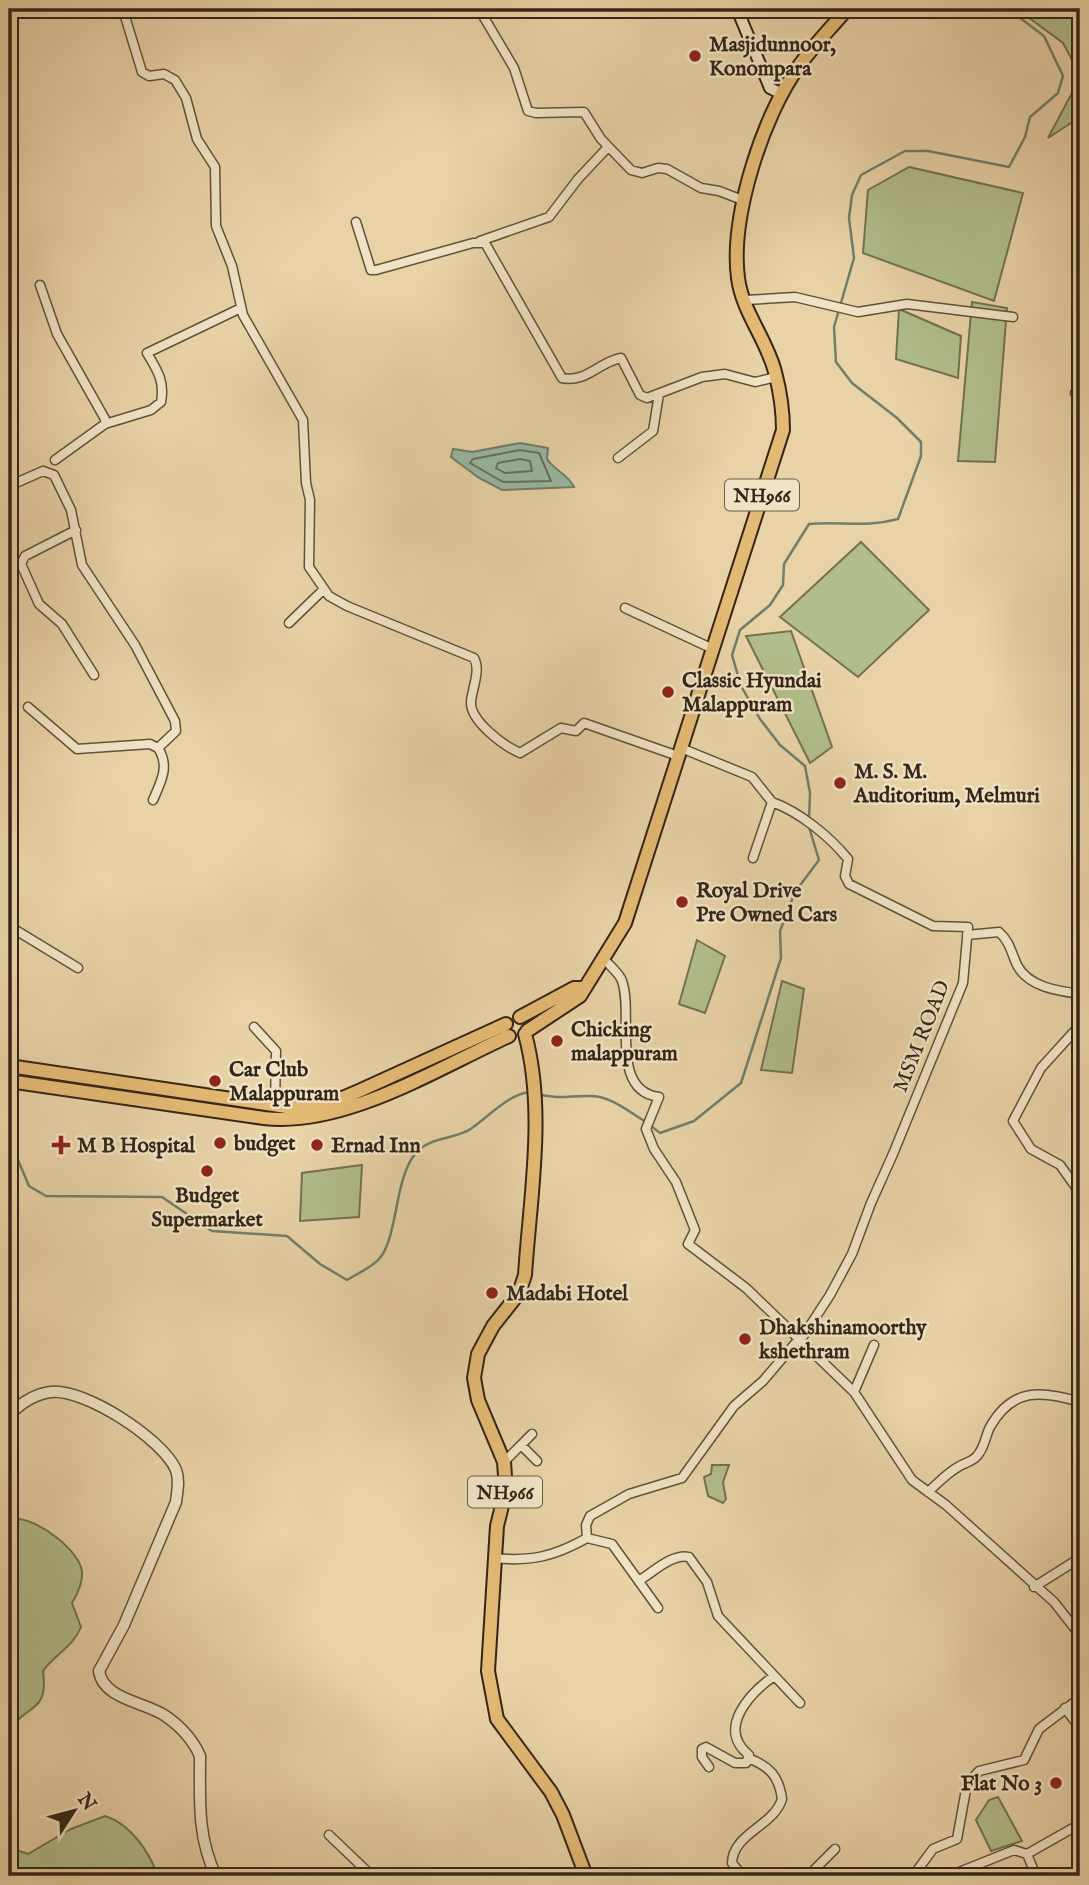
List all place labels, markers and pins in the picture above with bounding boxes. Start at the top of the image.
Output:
place label: Masjidunnoor, Konompara [709,32,836,83]
marker: Masjidunnoor, Konompara [687,48,703,64]
place label: Classic Hyundai Malappuram [682,668,822,719]
marker: Classic Hyundai Malappuram [660,684,676,700]
place label: M. S. M. Auditorium, Melmuri [853,759,1040,810]
marker: M. S. M. Auditorium, Melmuri [832,775,848,791]
place label: Royal Drive Pre Owned Cars [696,878,837,929]
marker: Royal Drive Pre Owned Cars [674,894,690,910]
place label: Chicking malappuram [571,1017,678,1068]
marker: Chicking malappuram [549,1033,565,1049]
place label: Car Club Malappuram [229,1057,340,1108]
marker: Car Club Malappuram [207,1073,223,1089]
place label: budget [233,1131,296,1158]
place label: M B Hospital [77,1133,196,1160]
place label: Ernad Inn [331,1133,421,1160]
marker: M B Hospital [51,1135,71,1155]
marker: budget [212,1135,228,1151]
marker: Ernad Inn [309,1137,325,1153]
marker: Budget Supermarket [199,1163,215,1179]
place label: Budget Supermarket [151,1183,263,1234]
place label: Madabi Hotel [506,1281,629,1308]
marker: Madabi Hotel [484,1285,500,1301]
place label: Dhakshinamoorthy kshethram [758,1315,927,1366]
marker: Dhakshinamoorthy kshethram [737,1331,753,1347]
place label: Flat No 3 [961,1771,1042,1798]
marker: Flat No 3 [1048,1775,1064,1791]

